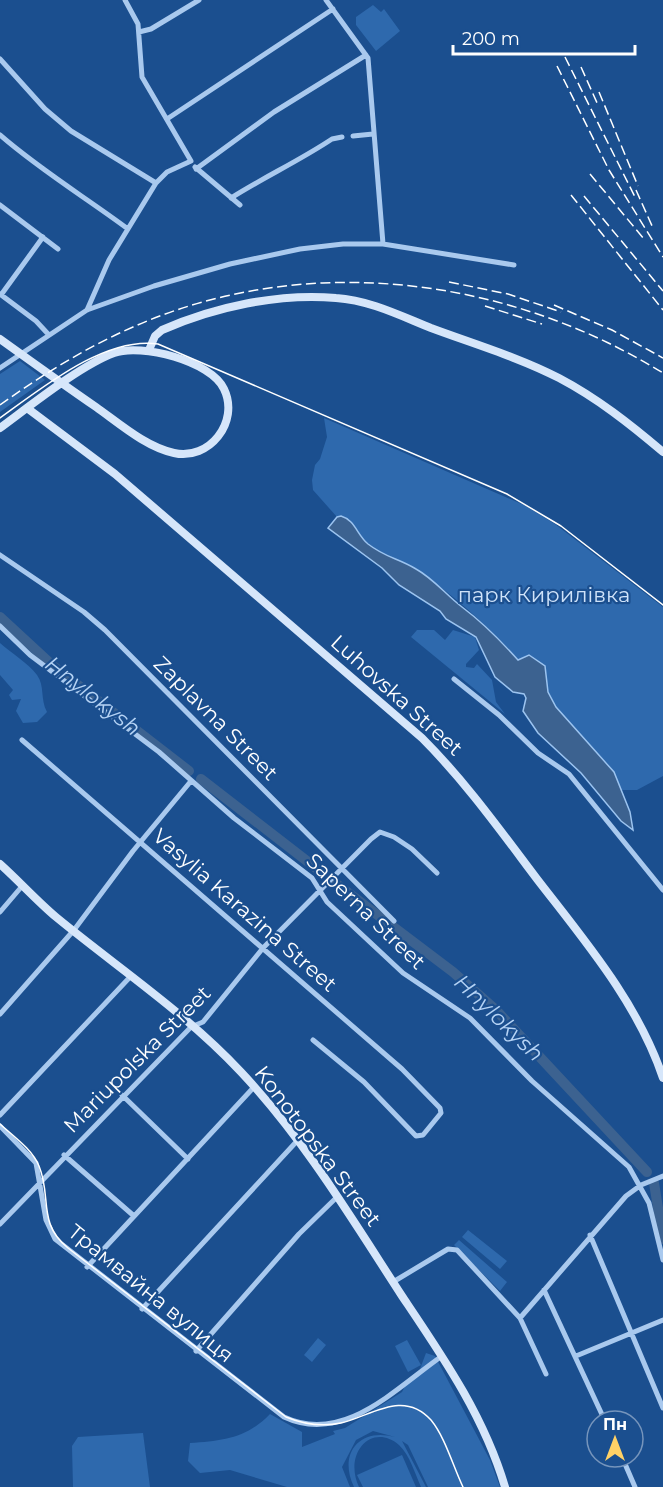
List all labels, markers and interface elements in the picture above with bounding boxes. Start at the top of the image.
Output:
scale bar [453,18,634,56]
text: 200 m [462,28,520,50]
park label: парк Кирилівка [458,582,630,607]
street label: Luhovska Street [326,629,468,761]
water label: Hnylokysh [40,650,146,742]
street label: Zaplavna Street [149,651,283,785]
street label: Vasylia Karazina Street [148,823,342,997]
street label: Saperna Street [301,848,431,974]
water label: Hnylokysh [449,969,549,1067]
street label: Mariupolska Street [58,980,216,1138]
street label: Konotopska Street [249,1061,387,1231]
street label: Трамвайна вулиця [63,1219,239,1367]
north arrow [585,1409,645,1469]
text: Пн [603,1415,627,1434]

